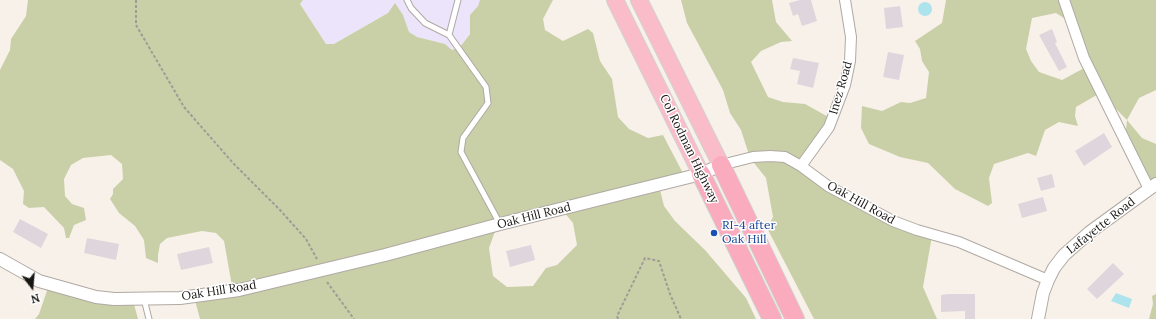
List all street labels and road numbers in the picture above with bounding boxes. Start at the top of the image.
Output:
street label: Inez Road [827,60,855,116]
street label: Col Rodman Highway [656,92,722,206]
street label: Oak Hill Road [824,178,898,228]
street label: Lafayette Road [1064,195,1138,257]
street label: Oak Hill Road [496,200,572,232]
street label: Oak Hill Road [181,278,257,304]

